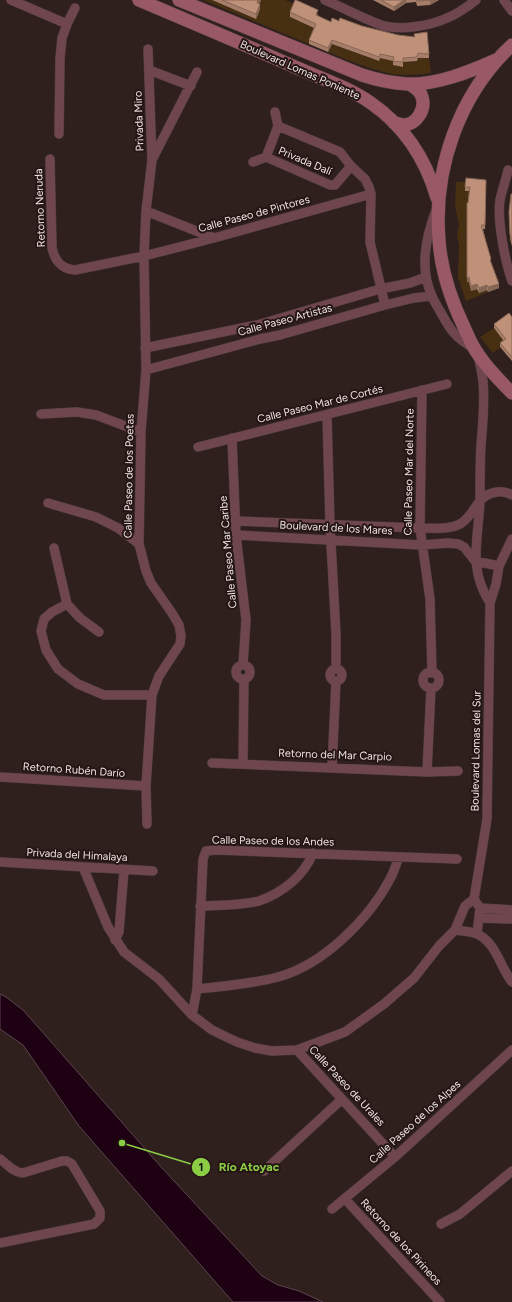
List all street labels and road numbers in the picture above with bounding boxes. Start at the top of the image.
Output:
street label: Boulevard Lomas Poniente [238,38,362,102]
street label: Privada Miro [131,91,147,151]
street label: Privada Dalí [276,144,334,178]
street label: Retorno Neruda [32,168,48,248]
street label: Calle Paseo de Pintores [197,193,311,235]
street label: Calle Paseo Artistas [236,301,334,339]
street label: Calle Paseo Mar de Cortés [256,382,384,426]
street label: Calle Paseo Mar del Norte [401,408,417,536]
street label: Calle Paseo de los Poetas [121,414,137,538]
street label: Calle Paseo Mar Caribe [217,495,239,609]
street label: Boulevard de los Mares [279,519,393,537]
street label: Boulevard Lomas del Sur [468,690,484,811]
street label: Retorno del Mar Carpio [278,747,392,763]
street label: Retorno Rubén Darío [22,760,126,780]
street label: Calle Paseo de los Andes [212,833,334,849]
street label: Privada del Himalaya [26,846,128,864]
street label: Calle Paseo de Urales [306,1043,388,1129]
street label: Calle Paseo de los Alpes [367,1078,463,1166]
street label: Retorno de los Pirineos [358,1196,444,1288]

